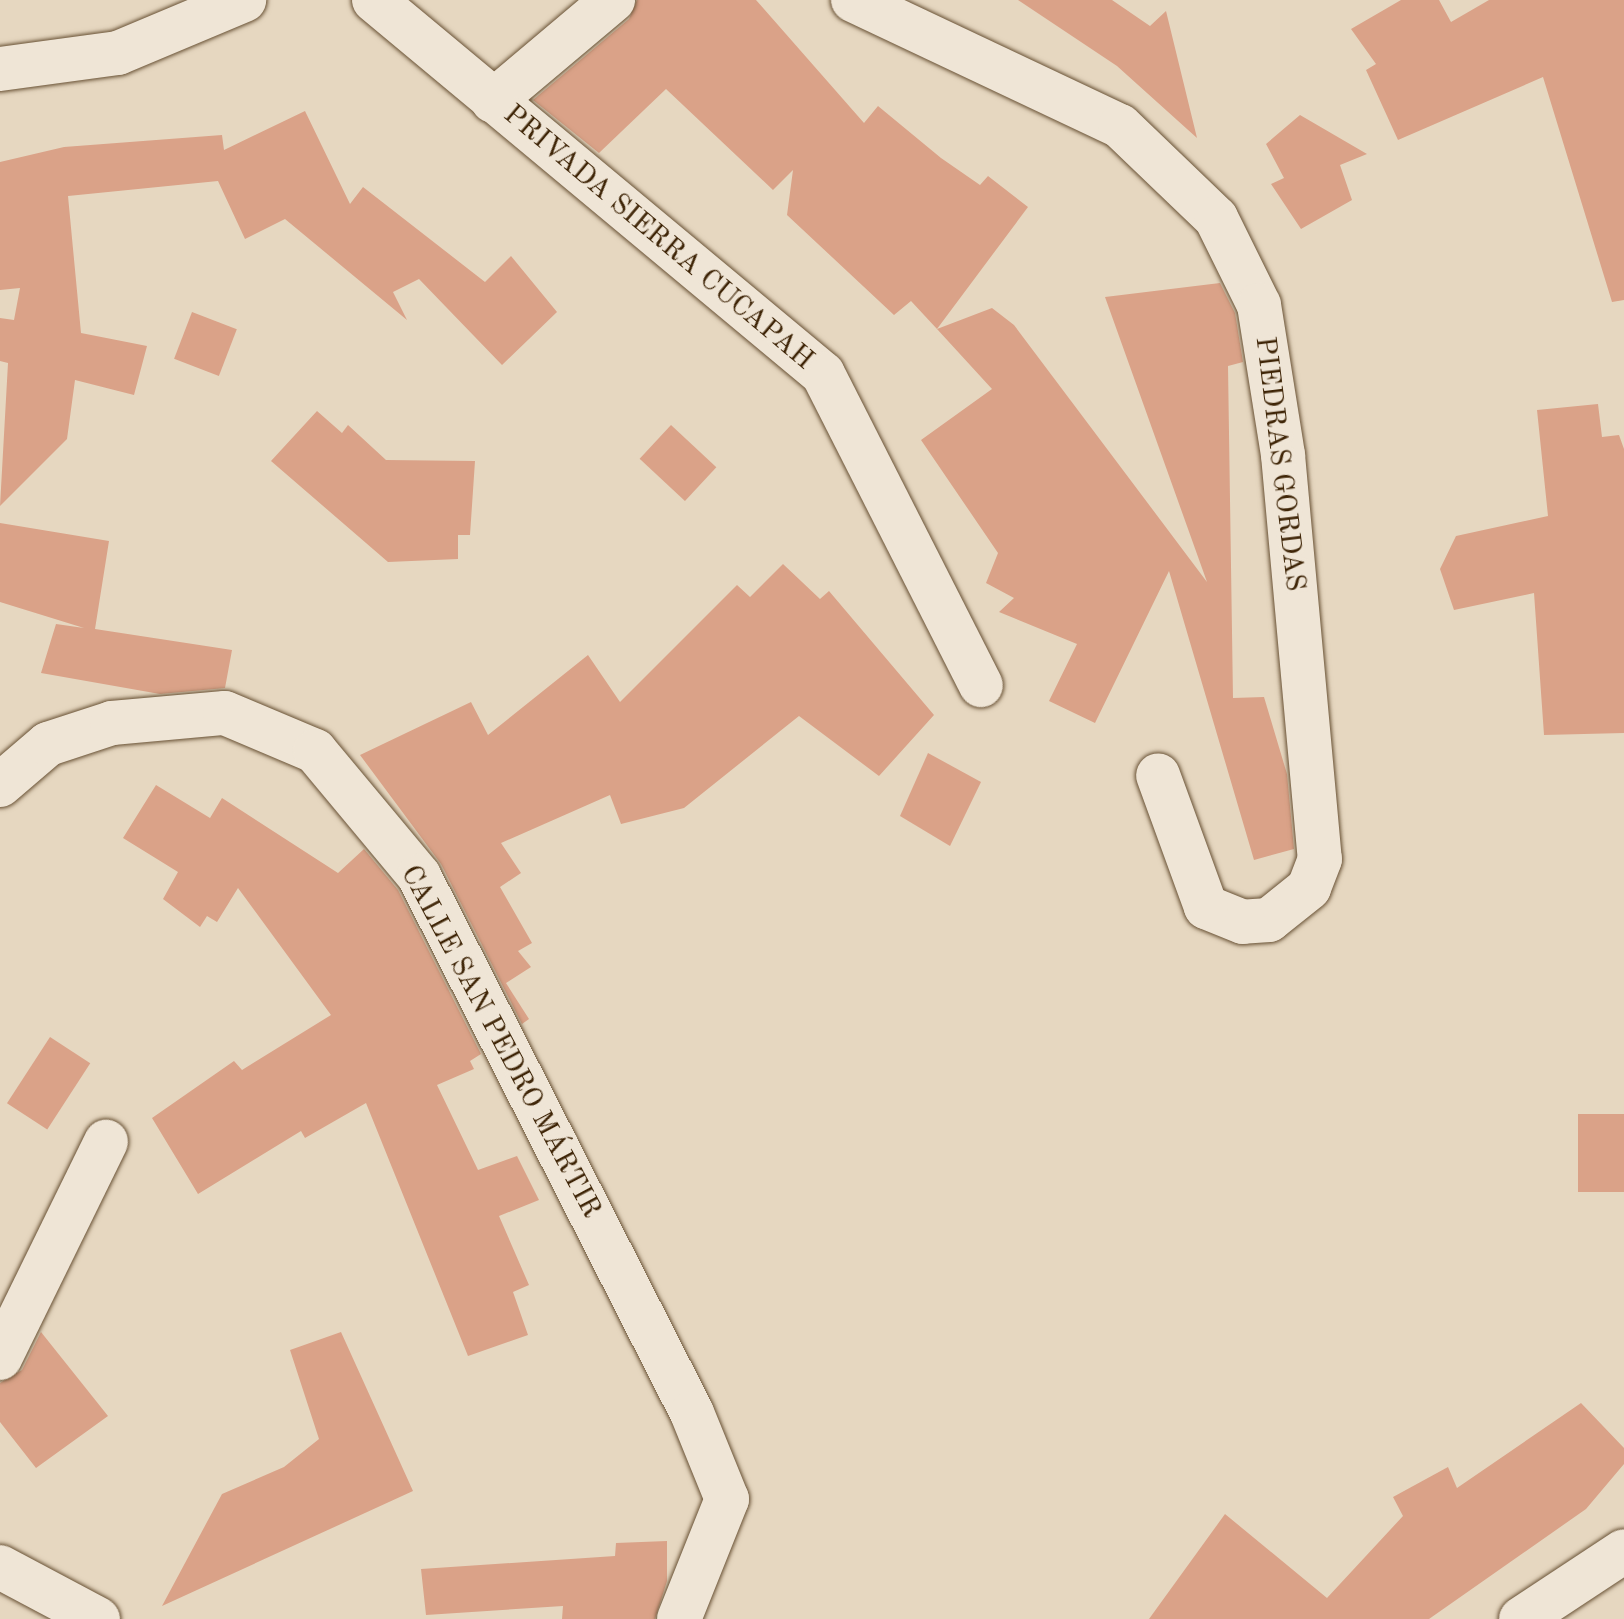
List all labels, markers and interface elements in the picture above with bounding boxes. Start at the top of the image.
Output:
street label: PRIVADA SIERRA CUCAPAH [496,98,820,378]
street label: PIEDRAS GORDAS [1247,335,1311,593]
street label: CALLE SAN PEDRO MÁRTIR [393,860,607,1224]

